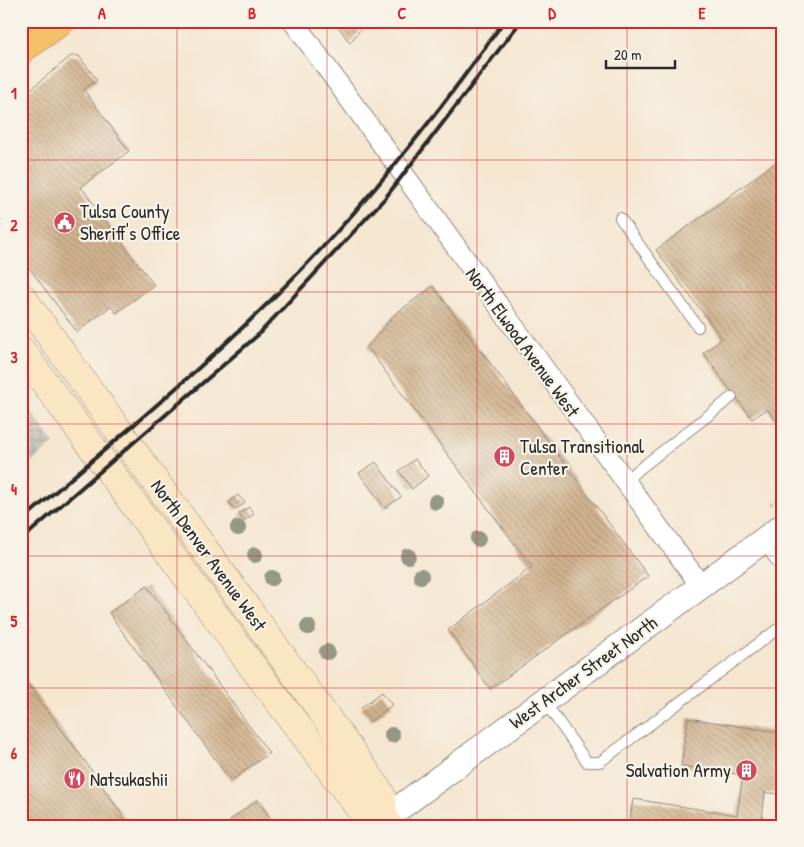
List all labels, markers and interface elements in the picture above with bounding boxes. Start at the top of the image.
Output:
text: A [98,2,106,24]
text: B [248,2,256,24]
text: C [398,2,407,24]
text: D [548,2,556,24]
text: E [698,2,706,24]
scale bar [606,38,675,70]
text: 20 m [614,44,641,65]
text: 1 [11,82,17,104]
place label: Tulsa County Sheriff's Office [80,198,181,246]
public building icon: Tulsa County Sheriff's Office [52,210,76,234]
text: 2 [10,214,18,236]
street label: North Elwood Avenue West [460,262,586,422]
text: 3 [10,346,18,368]
place label: Tulsa Transitional Center [520,433,645,481]
building icon: Tulsa Transitional Center [492,445,516,469]
street label: North Denver Avenue West [145,474,273,636]
text: 4 [11,478,17,500]
street label: West Archer Street North [504,609,662,734]
text: 5 [11,610,18,632]
text: 6 [11,742,18,764]
place label: Salvation Army [626,757,731,783]
building icon: Salvation Army [735,758,759,782]
place label: Natsukashii [90,766,168,792]
restaurant icon: Natsukashii [62,767,86,791]

